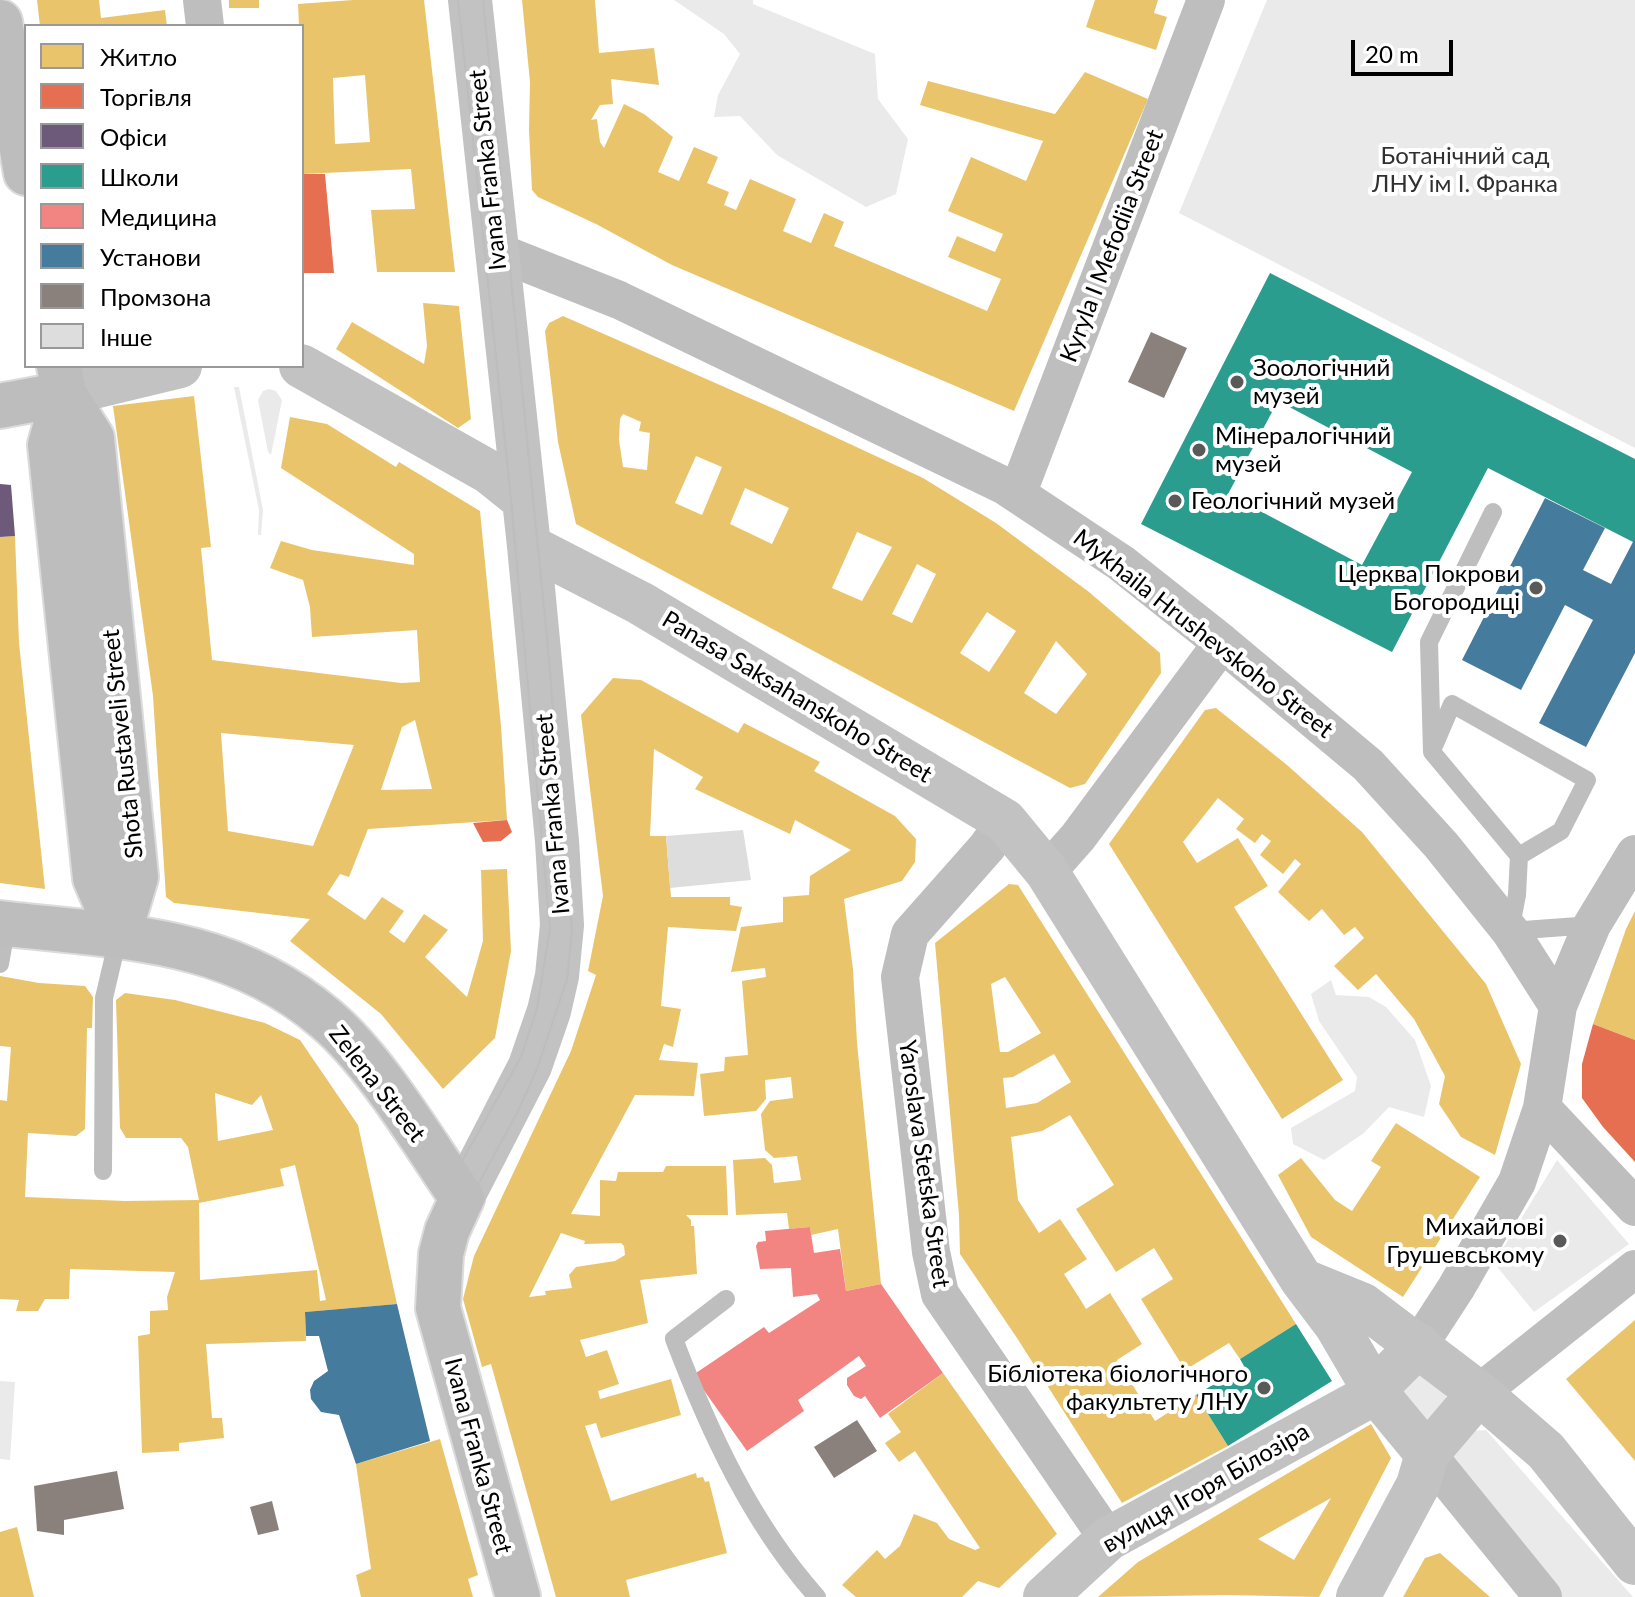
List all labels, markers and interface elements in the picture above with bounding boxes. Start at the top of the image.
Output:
legend [24,24,304,368]
scale bar [1355,24,1457,74]
text: 20 m [1365,39,1419,68]
text: Житло [100,42,177,71]
street label: Ivana Franka Street [463,68,513,272]
text: Торгівля [100,82,192,111]
text: Офіси [100,122,167,151]
street label: Kyryla I Mefodiia Street [1054,126,1170,366]
park label: Ботанічний сад ЛНУ ім І. Франка [1372,142,1558,198]
text: Школи [100,162,179,191]
text: Медицина [100,202,217,231]
text: Установи [100,242,201,271]
text: Промзона [100,282,211,311]
text: Інше [100,322,152,351]
place label: Зоологічний музей [1253,354,1390,410]
marker: Зоологічний музей [1228,373,1246,391]
place label: Мінералогічний музей [1215,422,1391,478]
marker: Мінералогічний музей [1190,441,1208,459]
place label: Геологічний музей [1191,487,1395,515]
marker: Геологічний музей [1166,492,1184,510]
street label: Mykhaila Hrushevskoho Street [1067,524,1339,744]
place label: Церква Покрови Богородиці [1337,560,1520,616]
marker: Церква Покрови Богородиці [1527,579,1545,597]
street label: Panasa Saksahanskoho Street [657,605,937,789]
street label: Shota Rustaveli Street [97,628,149,860]
street label: Ivana Franka Street [530,712,576,916]
street label: Zelena Street [323,1020,431,1148]
street label: Yaroslava Stetska Street [892,1038,956,1290]
place label: Михайлові Грушевському [1386,1213,1544,1269]
marker: Михайлові Грушевському [1551,1232,1569,1250]
street label: Ivana Franka Street [438,1355,518,1557]
place label: Бібліотека біологічного факультету ЛНУ [987,1360,1248,1416]
marker: Бібліотека біологічного факультету ЛНУ [1255,1379,1273,1397]
street label: вулиця Ігоря Білозіра [1098,1417,1314,1559]

